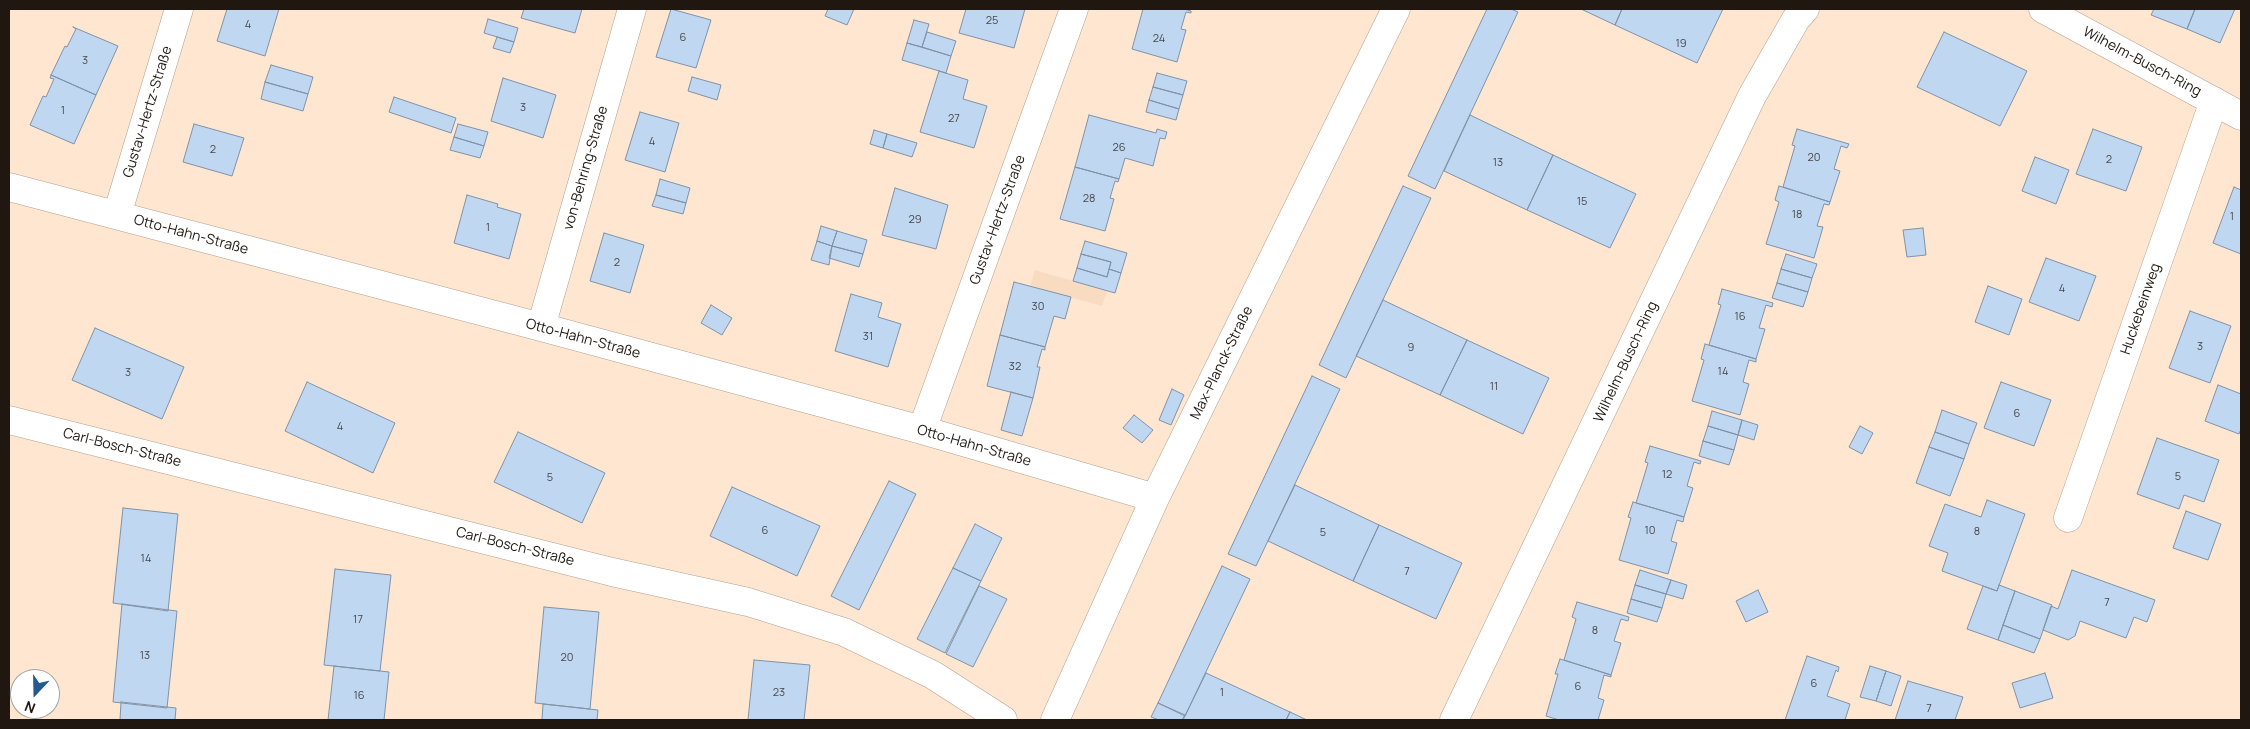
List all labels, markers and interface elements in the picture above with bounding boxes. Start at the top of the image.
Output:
house number: 25 [986,14,998,28]
house number: 4 [245,18,251,32]
street label: Wilhelm-Busch-Ring [2080,24,2204,100]
house number: 6 [680,31,686,45]
house number: 24 [1153,32,1165,46]
house number: 19 [1675,37,1687,51]
street label: Gustav-Hertz-Straße [120,44,176,180]
house number: 3 [82,54,88,68]
house number: 3 [520,101,526,115]
house number: 1 [61,104,65,118]
street label: von-Behring-Straße [560,104,612,232]
house number: 27 [948,112,960,126]
house number: 4 [649,135,655,149]
house number: 26 [1112,141,1126,155]
house number: 2 [210,143,216,157]
house number: 20 [1808,151,1820,165]
street label: Gustav-Hertz-Straße [967,153,1029,287]
house number: 2 [2106,153,2112,167]
house number: 13 [1493,156,1503,170]
house number: 28 [1083,192,1095,206]
house number: 15 [1577,195,1587,209]
house number: 18 [1792,208,1802,222]
house number: 1 [2230,210,2234,224]
street label: Otto-Hahn-Straße [132,212,250,258]
house number: 29 [908,213,922,227]
house number: 1 [486,221,490,235]
house number: 2 [614,256,620,270]
street label: Huckebeinweg [2117,261,2165,357]
house number: 4 [2059,282,2065,296]
street label: Wilhelm-Busch-Ring [1591,299,1661,425]
house number: 30 [1032,300,1044,314]
street label: Max-Planck-Straße [1187,304,1257,422]
house number: 16 [1734,310,1746,324]
street label: Otto-Hahn-Straße [524,316,642,362]
house number: 31 [863,330,873,344]
house number: 3 [2197,340,2203,354]
house number: 9 [1408,341,1414,355]
house number: 32 [1009,360,1021,374]
house number: 14 [1718,365,1728,379]
house number: 3 [125,366,131,380]
house number: 11 [1490,380,1498,394]
house number: 6 [2014,407,2020,421]
house number: 4 [337,420,343,434]
street label: Otto-Hahn-Straße [915,422,1033,470]
street label: Carl-Bosch-Straße [61,425,183,471]
house number: 12 [1662,468,1672,482]
house number: 5 [2175,470,2181,484]
house number: 5 [547,471,553,485]
street label: Carl-Bosch-Straße [454,524,576,570]
house number: 6 [762,524,768,538]
house number: 10 [1645,524,1655,538]
house number: 8 [1974,525,1980,539]
house number: 5 [1320,526,1326,540]
house number: 14 [141,552,151,566]
house number: 7 [1404,565,1410,579]
house number: 7 [2104,596,2110,610]
house number: 17 [353,613,363,627]
house number: 8 [1592,624,1598,638]
house number: 13 [140,649,150,663]
house number: 20 [561,651,573,665]
north arrow [10,669,60,719]
house number: 6 [1811,677,1817,691]
house number: 6 [1575,680,1581,694]
house number: 23 [773,686,785,700]
house number: 1 [1220,686,1224,700]
house number: 16 [353,689,365,703]
text: N [22,697,38,718]
house number: 7 [1926,702,1932,716]

